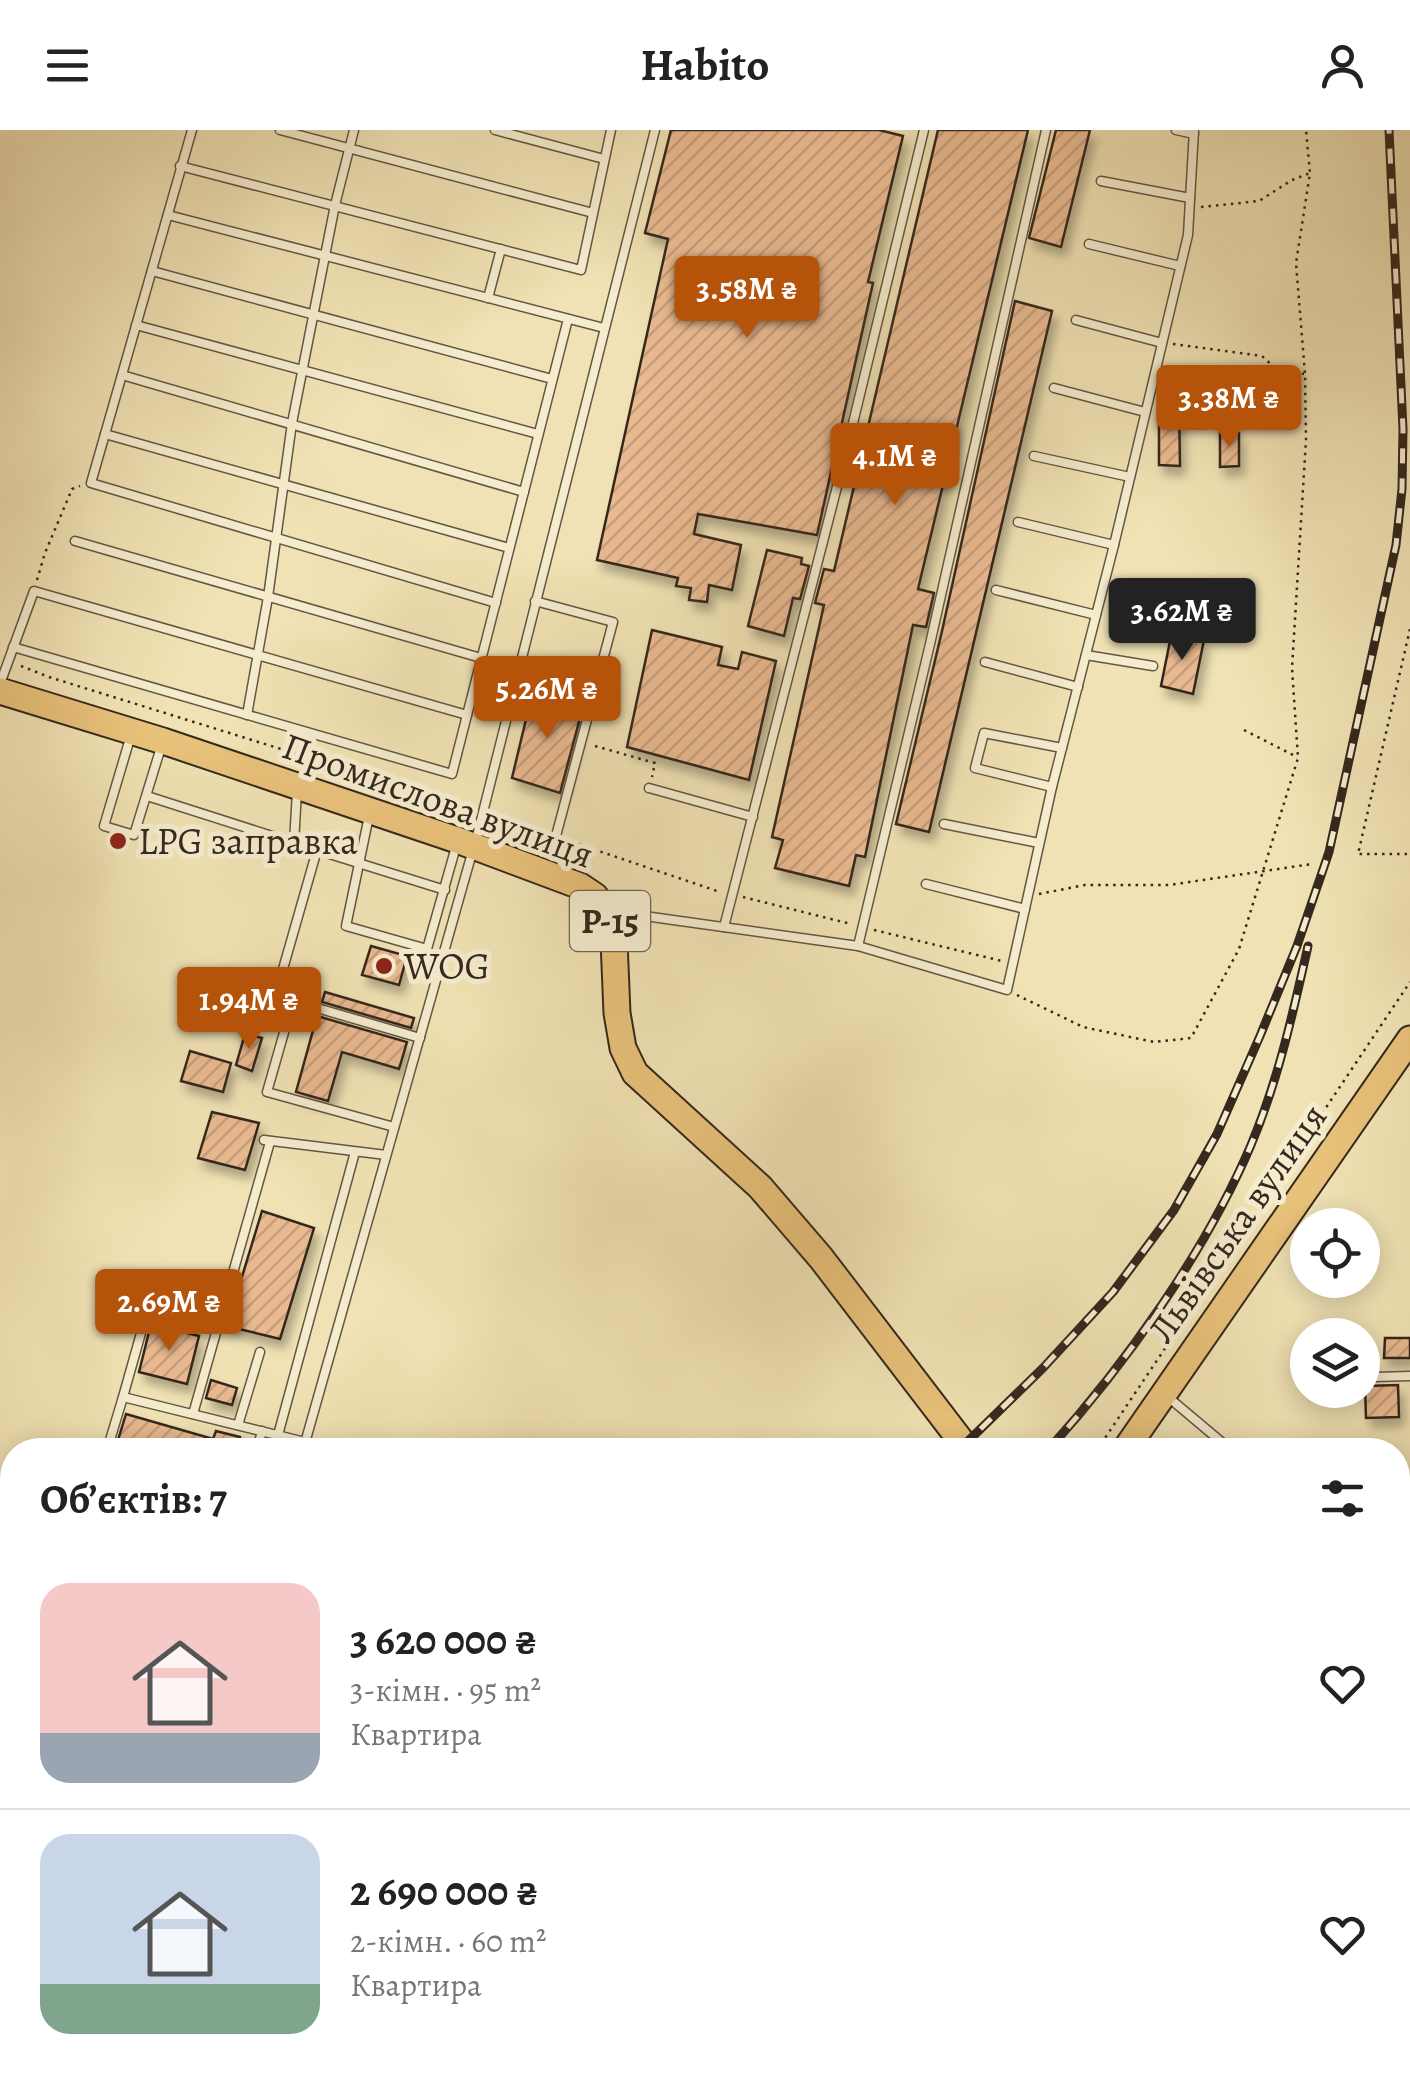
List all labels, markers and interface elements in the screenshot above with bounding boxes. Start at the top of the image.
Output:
text: Habito [640,34,770,96]
icon: menu [40,38,95,93]
icon: person [1315,38,1370,93]
pin: 3.58M ₴ [655,256,839,341]
text: 3.58M ₴ [696,266,798,310]
pin: 3.38M ₴ [1137,365,1321,450]
text: 3.38M ₴ [1178,375,1280,419]
pin: 4.1M ₴ [814,423,976,508]
text: 4.1M ₴ [853,433,938,477]
pin: 3.62M ₴ [1090,578,1274,663]
text: 3.62M ₴ [1131,588,1233,632]
pin: 5.26M ₴ [455,656,639,741]
text: 5.26M ₴ [496,666,598,710]
street label: Промислова вулиця [275,720,601,880]
place label: LPG заправка [138,815,358,867]
marker: LPG заправка [107,830,129,852]
road number: Р-15 [570,891,650,951]
place label: WOG [403,940,490,992]
marker: WOG [373,955,395,977]
pin: 1.94M ₴ [157,967,341,1052]
text: 1.94M ₴ [199,977,299,1021]
street label: Львівська вулиця [1135,1093,1339,1353]
map controls [1290,1208,1380,1408]
button: locate [1290,1208,1380,1298]
pin: 2.69M ₴ [77,1269,261,1354]
text: 2.69M ₴ [117,1279,221,1323]
button: layers [1290,1318,1380,1408]
text: Об’єктів: 7 [40,1470,227,1527]
icon: filters [1315,1471,1370,1526]
text: 3 620 000 ₴ [350,1611,537,1668]
icon: home [120,1623,240,1743]
icon: heart [1315,1656,1370,1711]
text: 3-кімн. · 95 m² [350,1668,541,1712]
text: Квартира [350,1712,482,1756]
text: 2 690 000 ₴ [350,1862,538,1919]
icon: home [120,1874,240,1994]
icon: heart [1315,1907,1370,1962]
text: 2-кімн. · 60 m² [350,1919,547,1963]
text: Квартира [350,1963,482,2007]

